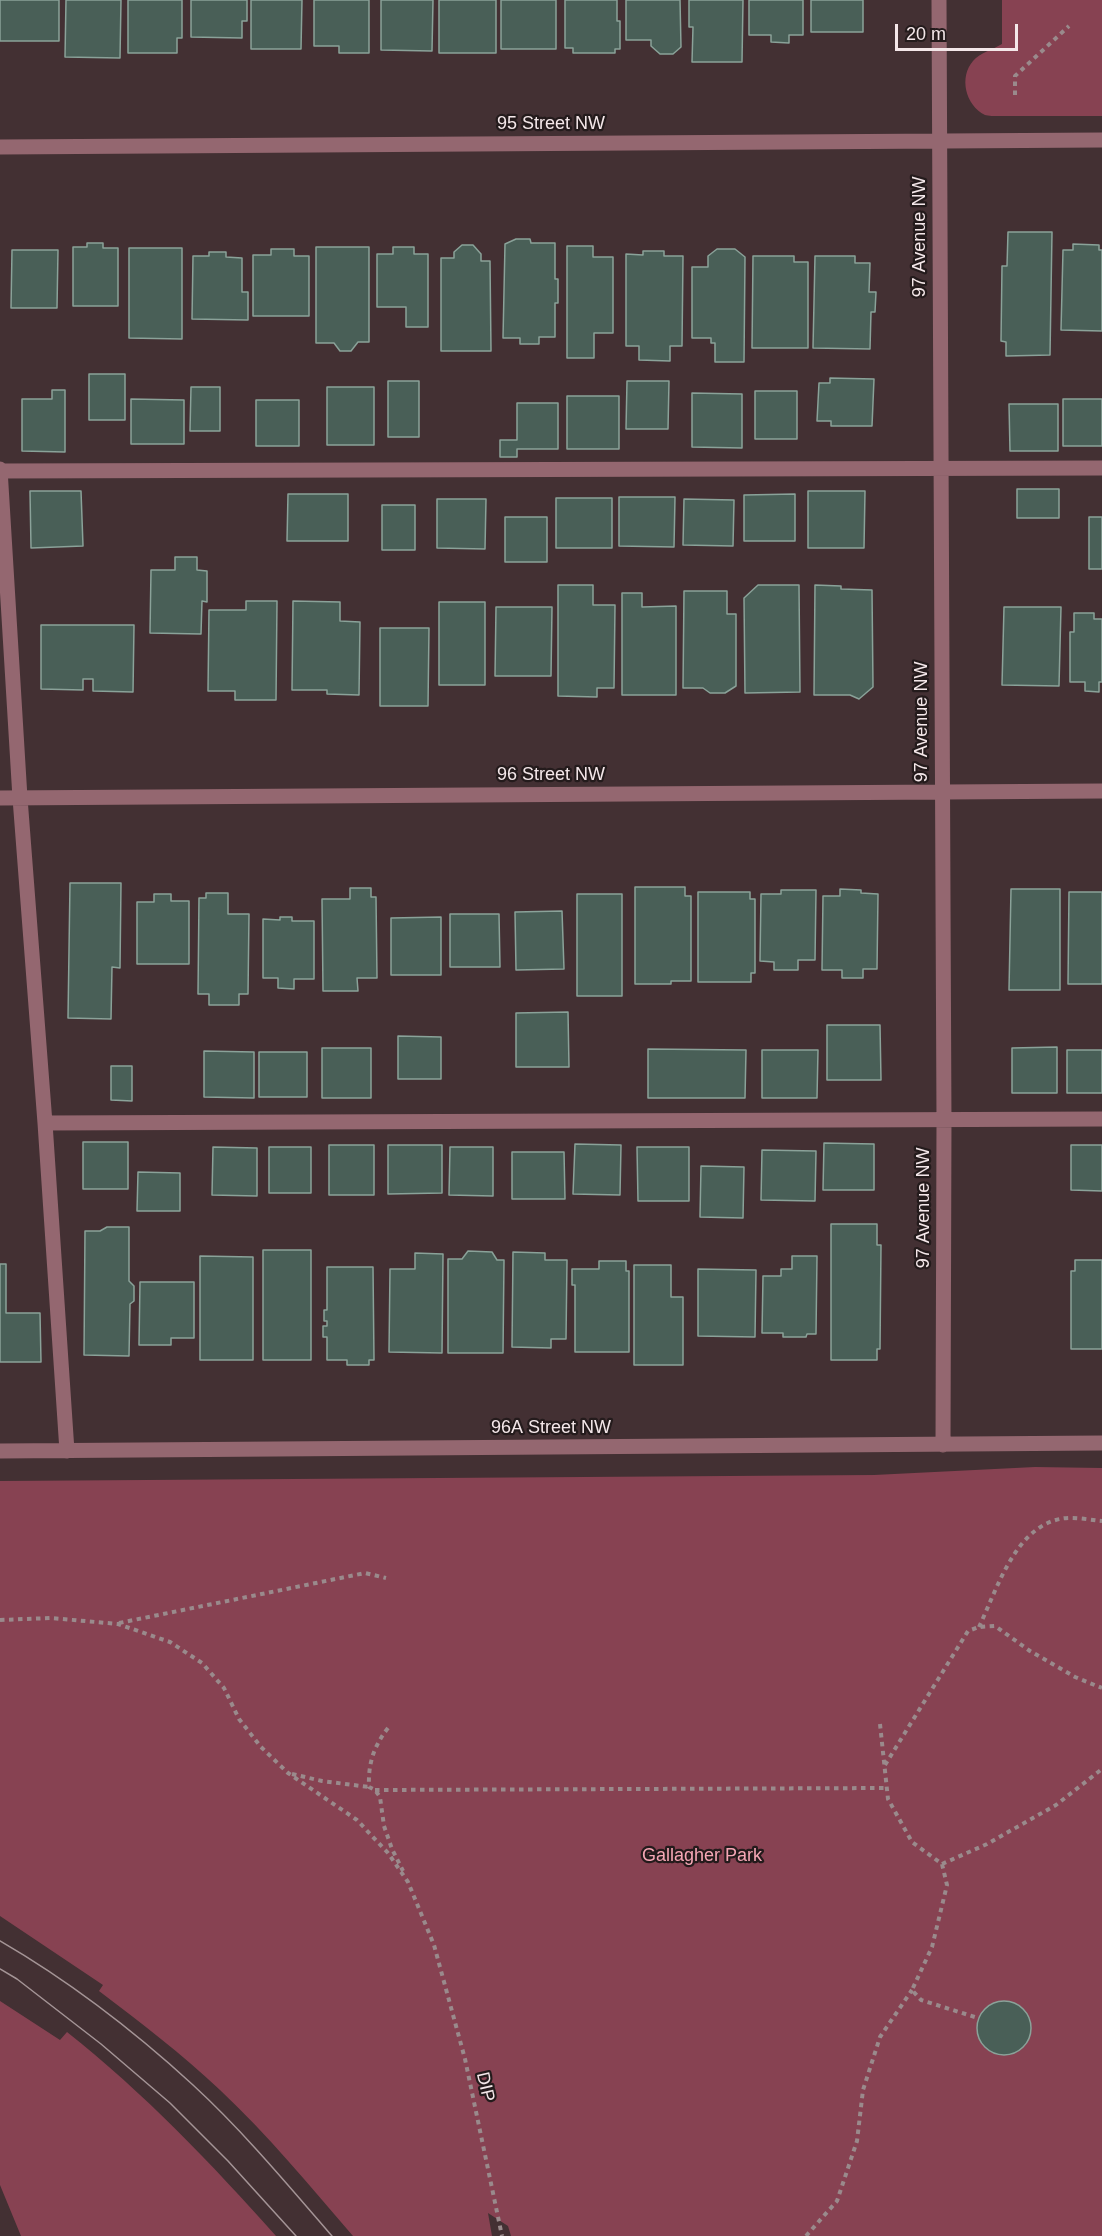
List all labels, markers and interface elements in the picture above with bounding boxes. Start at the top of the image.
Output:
scale bar [898,12,1021,50]
text: 20 m [906,24,946,44]
street label: 95 Street NW [497,113,605,135]
street label: 97 Avenue NW [909,177,931,297]
street label: 97 Avenue NW [911,662,933,782]
street label: 96 Street NW [497,764,605,786]
street label: 97 Avenue NW [913,1148,935,1268]
street label: 96A Street NW [491,1417,611,1439]
park label: Gallagher Park [642,1845,762,1867]
street label: DIP [471,2070,499,2104]

